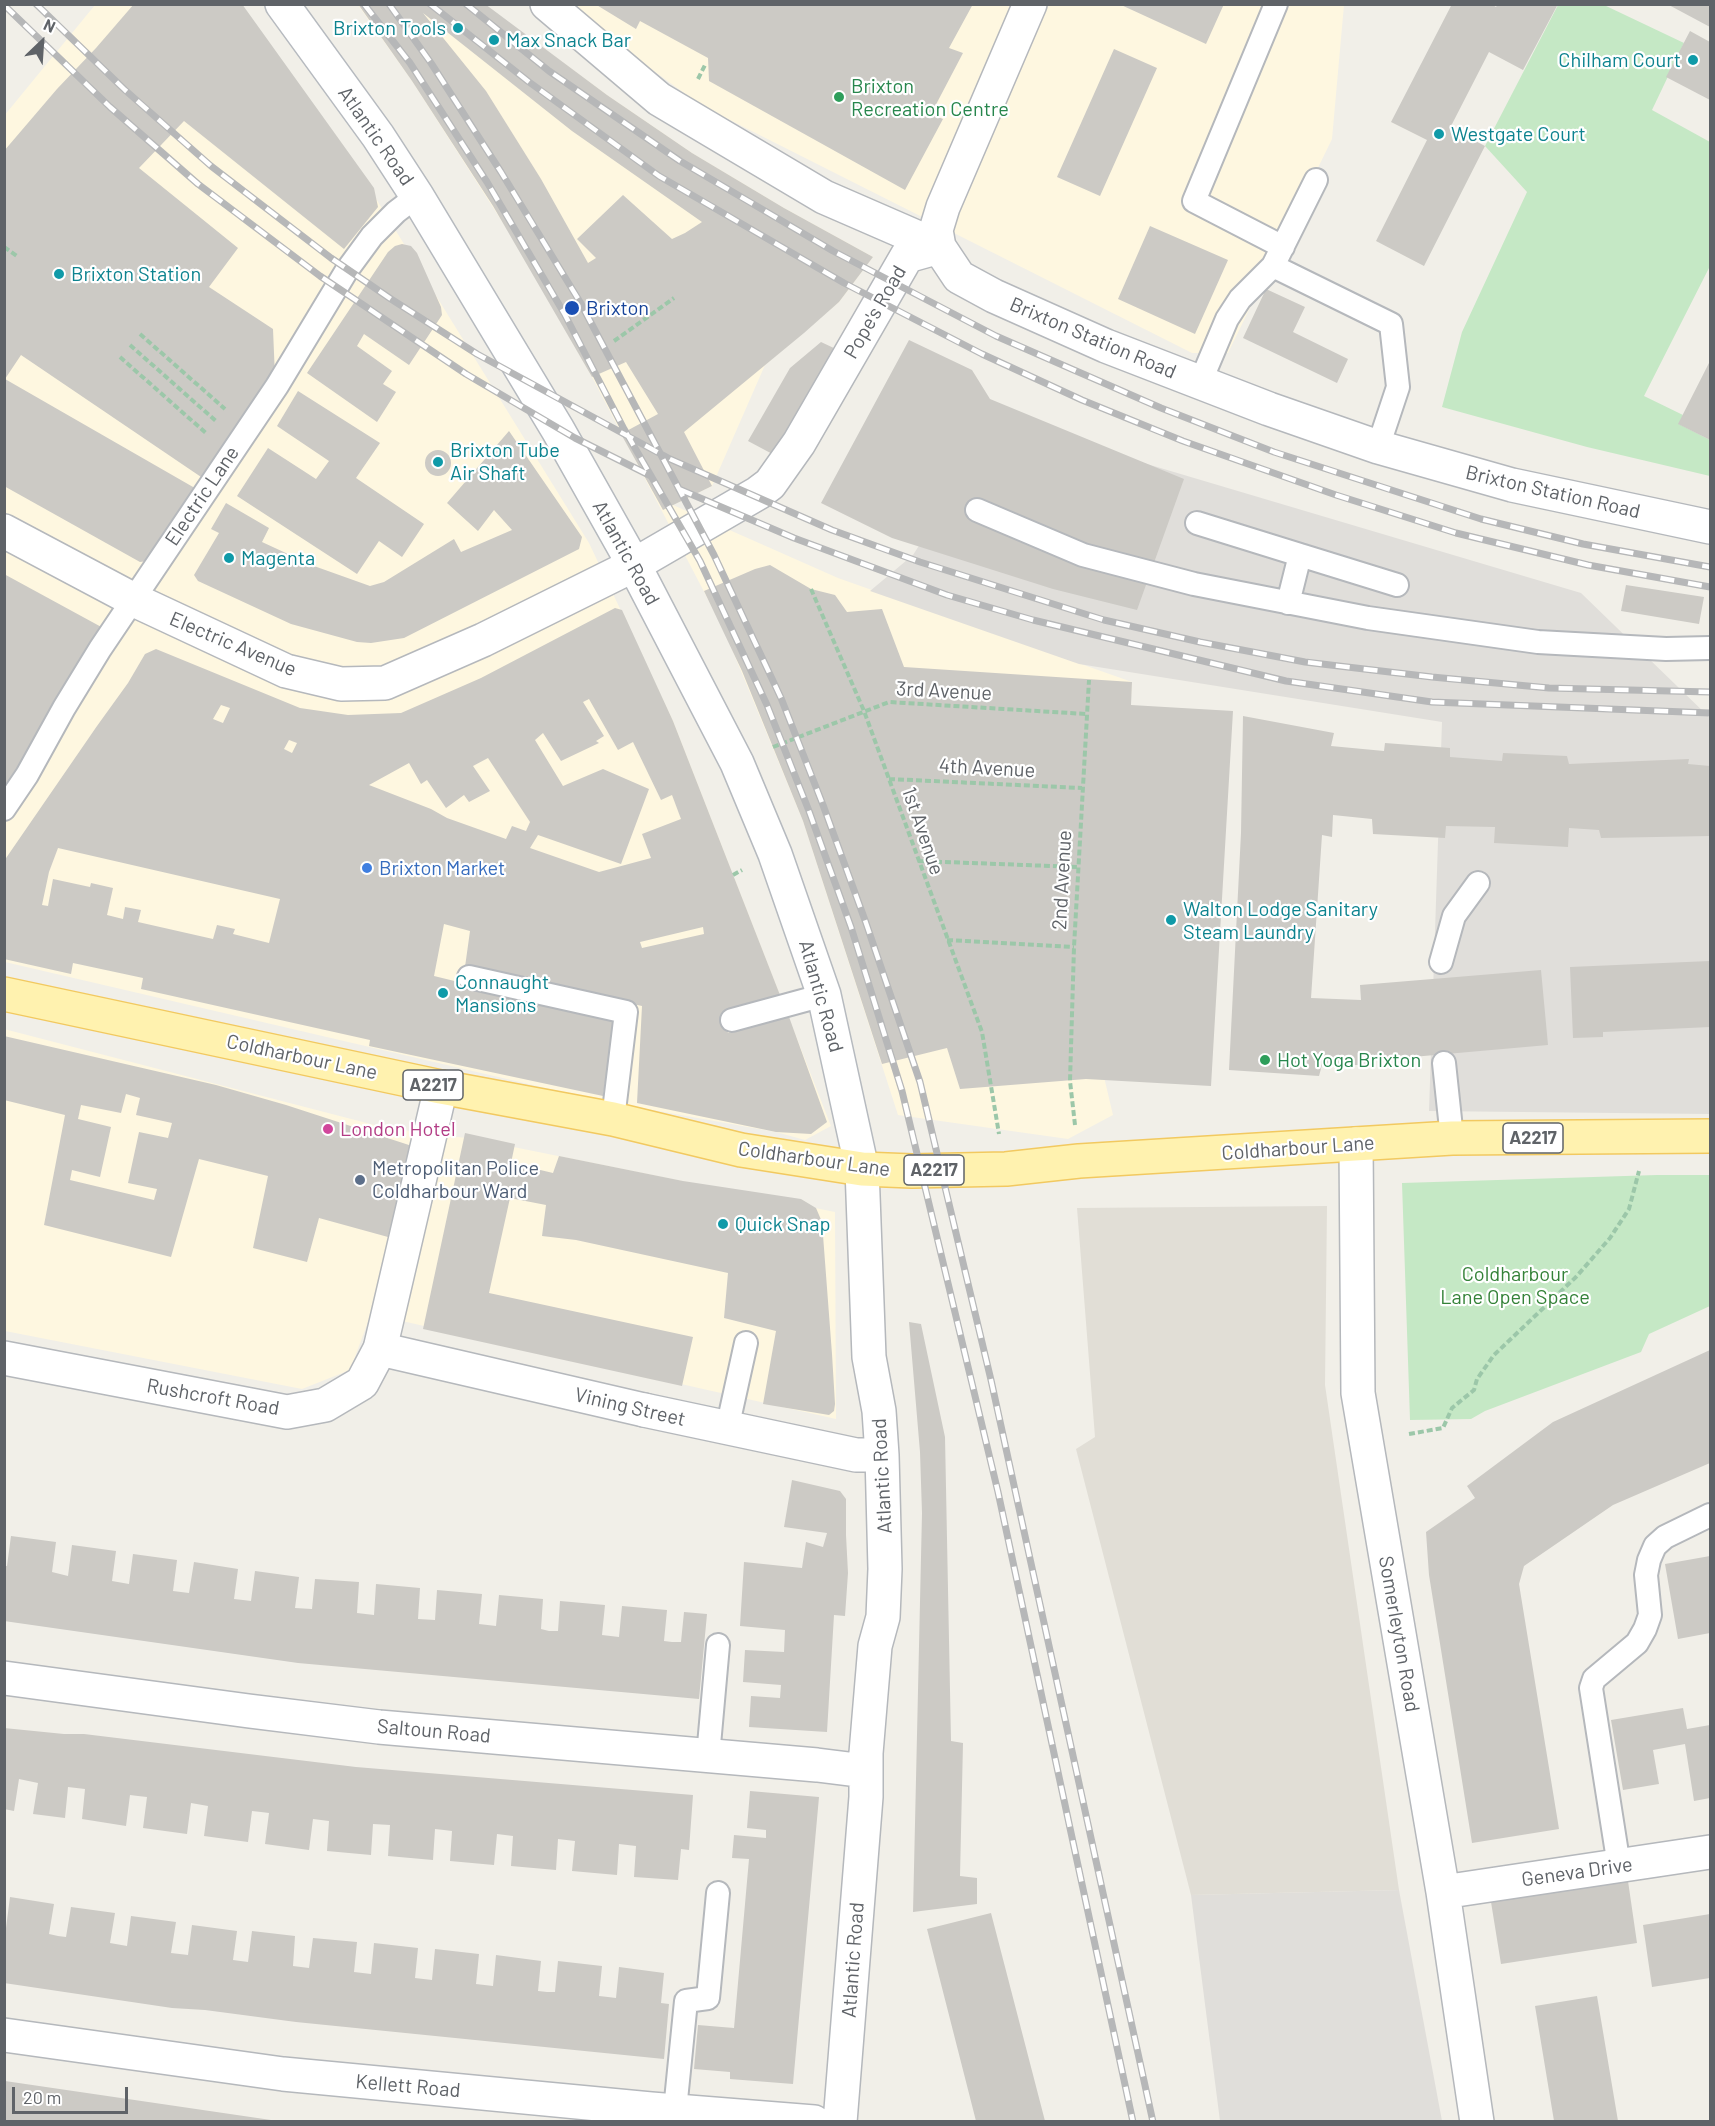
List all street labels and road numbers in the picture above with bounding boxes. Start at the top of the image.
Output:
street label: Atlantic Road [333,82,419,190]
street label: Pope's Road [839,261,911,363]
street label: Brixton Station Road [1006,292,1180,384]
street label: Electric Lane [160,442,244,550]
street label: Brixton Station Road [1463,460,1643,524]
street label: Atlantic Road [587,497,665,609]
street label: Electric Avenue [166,607,300,681]
street label: 3rd Avenue [895,677,993,705]
street label: 4th Avenue [938,753,1036,783]
street label: 1st Avenue [897,784,949,878]
street label: 2nd Avenue [1047,830,1077,930]
street label: Atlantic Road [794,937,848,1055]
street label: Coldharbour Lane [224,1029,380,1085]
road number: A2217 [403,1070,463,1100]
road number: A2217 [1503,1123,1563,1153]
street label: Coldharbour Lane [1221,1131,1375,1165]
street label: Coldharbour Lane [736,1136,892,1182]
road number: A2217 [904,1155,964,1185]
street label: Rushcroft Road [145,1374,281,1420]
street label: Vining Street [572,1383,688,1431]
street label: Atlantic Road [867,1418,897,1534]
street label: Somerleyton Road [1373,1554,1425,1714]
street label: Saltoun Road [376,1714,492,1748]
street label: Geneva Drive [1520,1852,1634,1892]
street label: Atlantic Road [837,1901,869,2019]
street label: Kellett Road [355,2069,461,2103]

